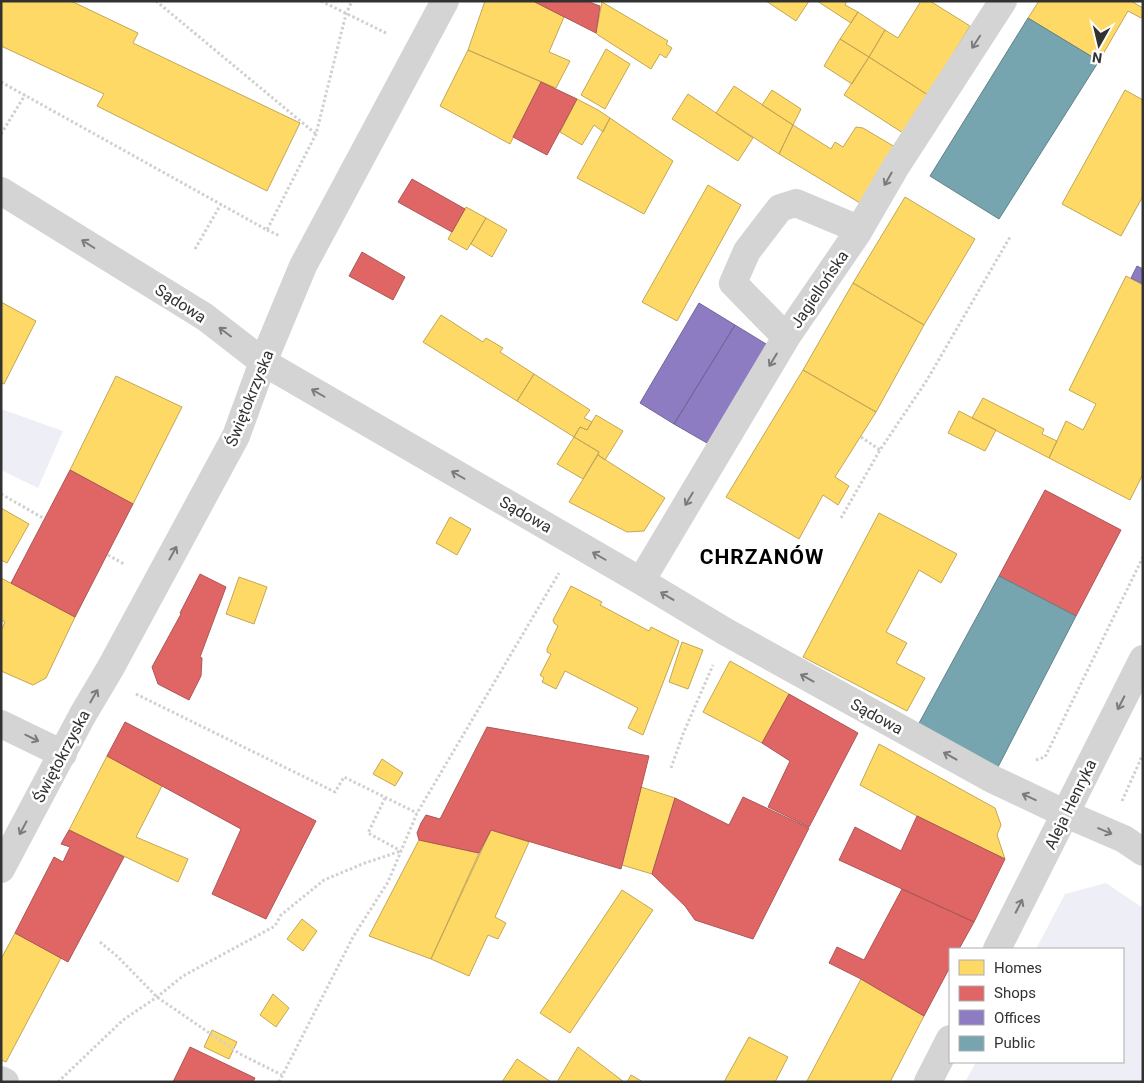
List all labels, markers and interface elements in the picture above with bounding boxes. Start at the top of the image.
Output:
north arrow [1074,20,1124,70]
one-way arrow [971,35,981,49]
text: N [1091,49,1103,66]
one-way arrow [883,171,893,185]
one-way arrow [81,239,95,249]
street label: Jagiellońska [786,247,852,332]
street label: Sądowa [152,280,210,327]
one-way arrow [218,327,232,337]
street label: Świętokrzyska [221,347,277,449]
one-way arrow [767,352,777,366]
one-way arrow [311,388,326,398]
one-way arrow [451,470,466,480]
street label: Sądowa [496,492,555,537]
one-way arrow [683,492,693,506]
district label: CHRZANÓW [700,545,824,569]
one-way arrow [168,547,178,561]
one-way arrow [593,551,607,561]
one-way arrow [660,591,674,601]
one-way arrow [801,672,815,682]
one-way arrow [90,689,100,703]
street label: Sądowa [847,694,906,739]
one-way arrow [1116,695,1125,710]
street label: Świętokrzyska [28,706,94,806]
one-way arrow [24,734,39,744]
one-way arrow [942,751,957,761]
street label: Aleja Henryka [1040,756,1100,852]
one-way arrow [1022,792,1037,801]
one-way arrow [18,820,27,835]
one-way arrow [1097,827,1113,836]
one-way arrow [1015,899,1024,914]
legend [949,948,1124,1063]
text: Homes [994,959,1042,977]
text: Shops [994,984,1036,1002]
text: Offices [994,1009,1041,1027]
text: Public [994,1034,1035,1052]

